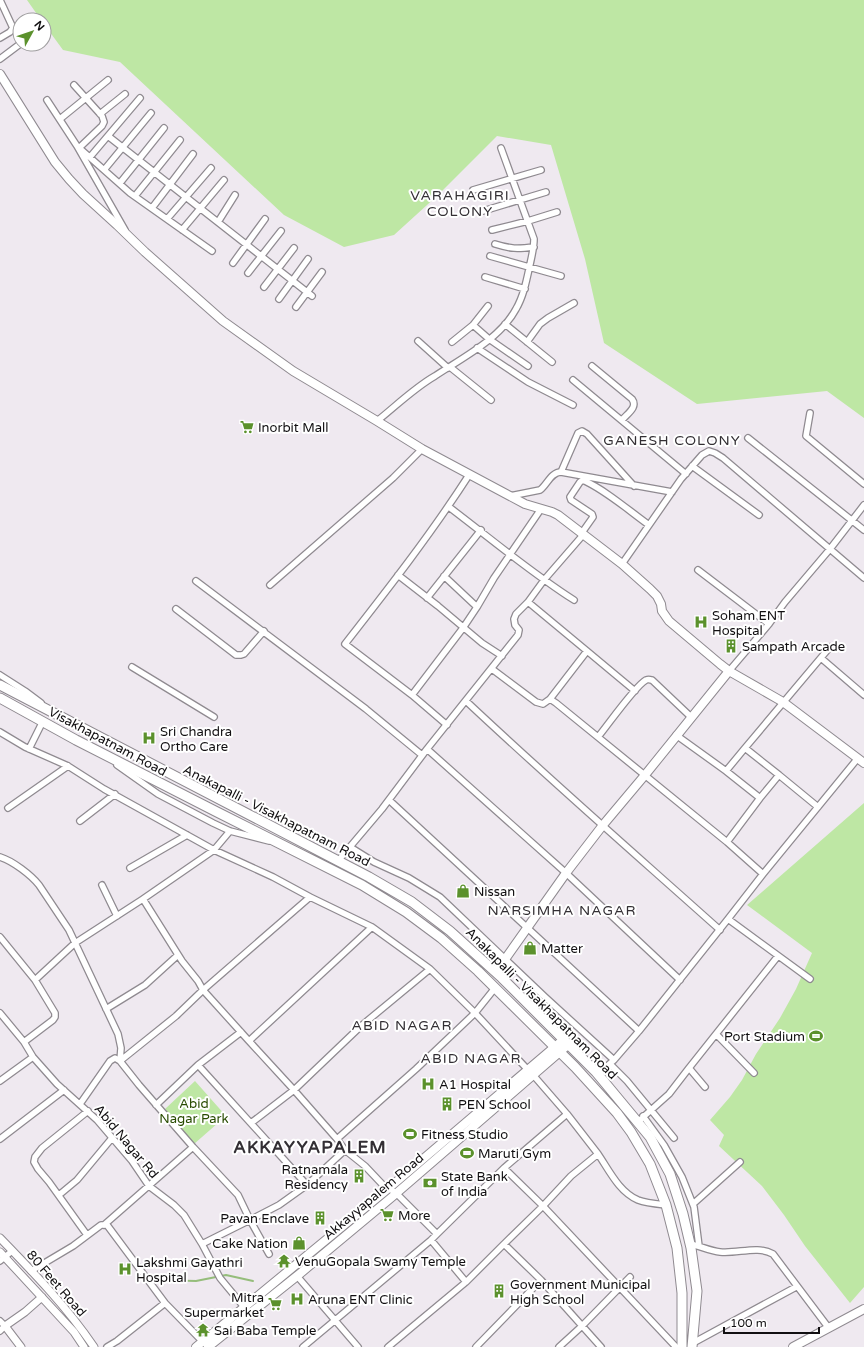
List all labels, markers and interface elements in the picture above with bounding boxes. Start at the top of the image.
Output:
north arrow [12,12,52,52]
text: N [31,18,47,33]
district label: VARAHAGIRI COLONY [410,187,510,220]
supermarket icon: Inorbit Mall [239,419,255,435]
place label: Inorbit Mall [258,420,329,436]
district label: GANESH COLONY [603,432,741,449]
place label: Soham ENT Hospital [712,608,785,639]
hospital icon: Soham ENT Hospital [693,614,709,630]
building icon: Sampath Arcade [723,638,739,654]
place label: Sampath Arcade [742,639,845,655]
street label: Visakhapatnam Road [46,704,169,780]
place label: Sri Chandra Ortho Care [160,724,232,755]
hospital icon: Sri Chandra Ortho Care [141,730,157,746]
street label: Anakapalli - Visakhapatnam Road [180,762,373,870]
shop icon: Nissan [455,883,471,899]
place label: Nissan [474,884,515,900]
district label: NARSIMHA NAGAR [488,902,636,919]
street label: Anakapalli - Visakhapatnam Road [462,925,620,1083]
shop icon: Matter [522,940,538,956]
place label: Matter [541,941,583,957]
district label: ABID NAGAR [352,1017,452,1034]
sports icon: Port Stadium [808,1028,824,1044]
place label: Port Stadium [724,1029,805,1045]
district label: ABID NAGAR [421,1050,521,1067]
hospital icon: A1 Hospital [420,1076,436,1092]
place label: A1 Hospital [439,1077,511,1093]
park label: Abid Nagar Park [159,1096,229,1127]
building icon: PEN School [439,1096,455,1112]
place label: PEN School [458,1097,531,1113]
street label: Abid Nagar Rd [91,1101,162,1182]
sports icon: Fitness Studio [402,1126,418,1142]
place label: Fitness Studio [421,1127,508,1143]
district label: AKKAYYAPALEM [233,1137,387,1158]
sports icon: Maruti Gym [459,1145,475,1161]
place label: Maruti Gym [478,1146,551,1162]
street label: Akkayyapalem Road [320,1150,427,1243]
place label: Ratnamala Residency [282,1162,348,1193]
building icon: Ratnamala Residency [351,1168,367,1184]
place label: State Bank of India [441,1169,508,1200]
bank icon: State Bank of India [422,1175,438,1191]
supermarket icon: More [379,1207,395,1223]
place label: More [398,1208,430,1224]
building icon: Pavan Enclave [312,1210,328,1226]
place label: Pavan Enclave [220,1211,309,1227]
shop icon: Cake Nation [291,1235,307,1251]
place label: Cake Nation [212,1236,288,1252]
street label: 80 Feet Road [23,1247,89,1320]
temple icon: VenuGopala Swamy Temple [276,1253,292,1269]
place label: VenuGopala Swamy Temple [295,1254,466,1270]
place label: Lakshmi Gayathri Hospital [136,1255,243,1286]
hospital icon: Lakshmi Gayathri Hospital [117,1261,133,1277]
place label: Government Municipal High School [510,1277,650,1308]
building icon: Government Municipal High School [491,1283,507,1299]
place label: Mitra Supermarket [184,1290,264,1321]
hospital icon: Aruna ENT Clinic [289,1291,305,1307]
place label: Aruna ENT Clinic [308,1292,413,1308]
supermarket icon: Mitra Supermarket [267,1296,283,1312]
scale bar [724,1309,819,1335]
text: 100 m [730,1316,767,1330]
temple icon: Sai Baba Temple [195,1322,211,1338]
place label: Sai Baba Temple [214,1323,316,1339]

